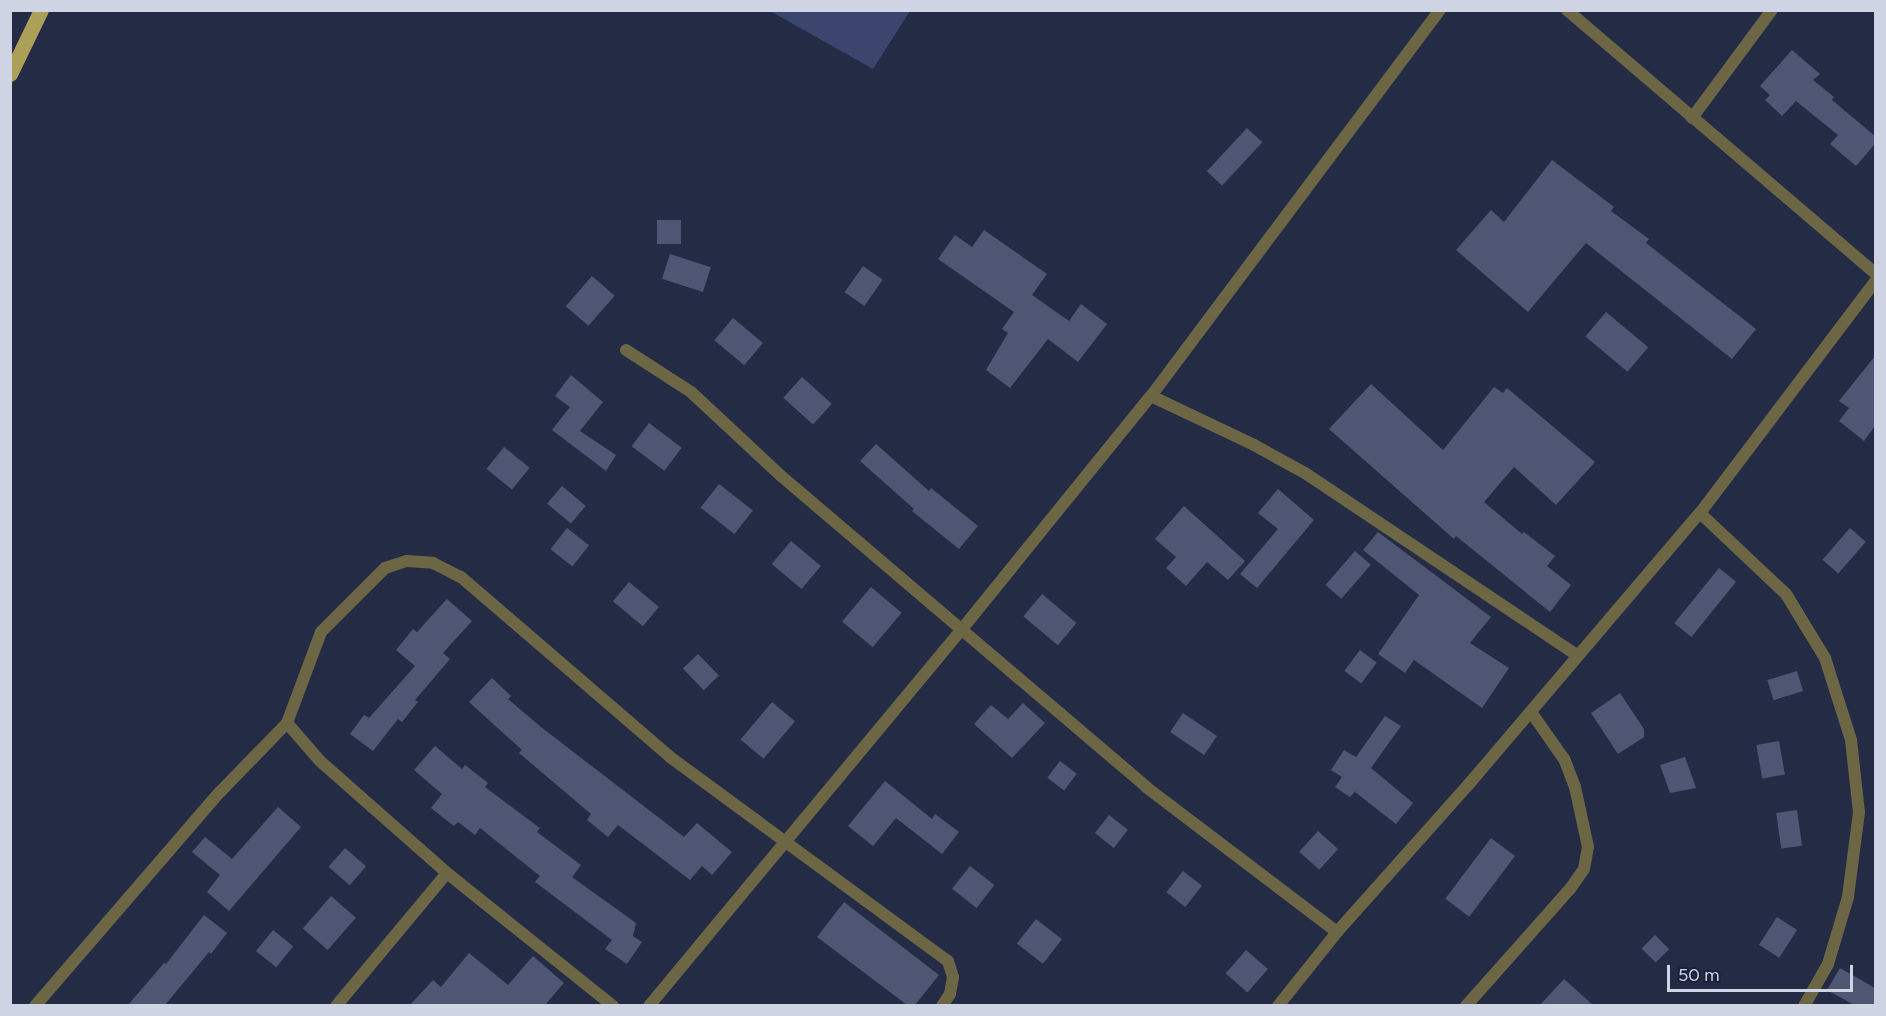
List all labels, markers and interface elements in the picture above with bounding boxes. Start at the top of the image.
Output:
scale bar [1670,953,1856,991]
text: 50 m [1678,964,1720,986]

